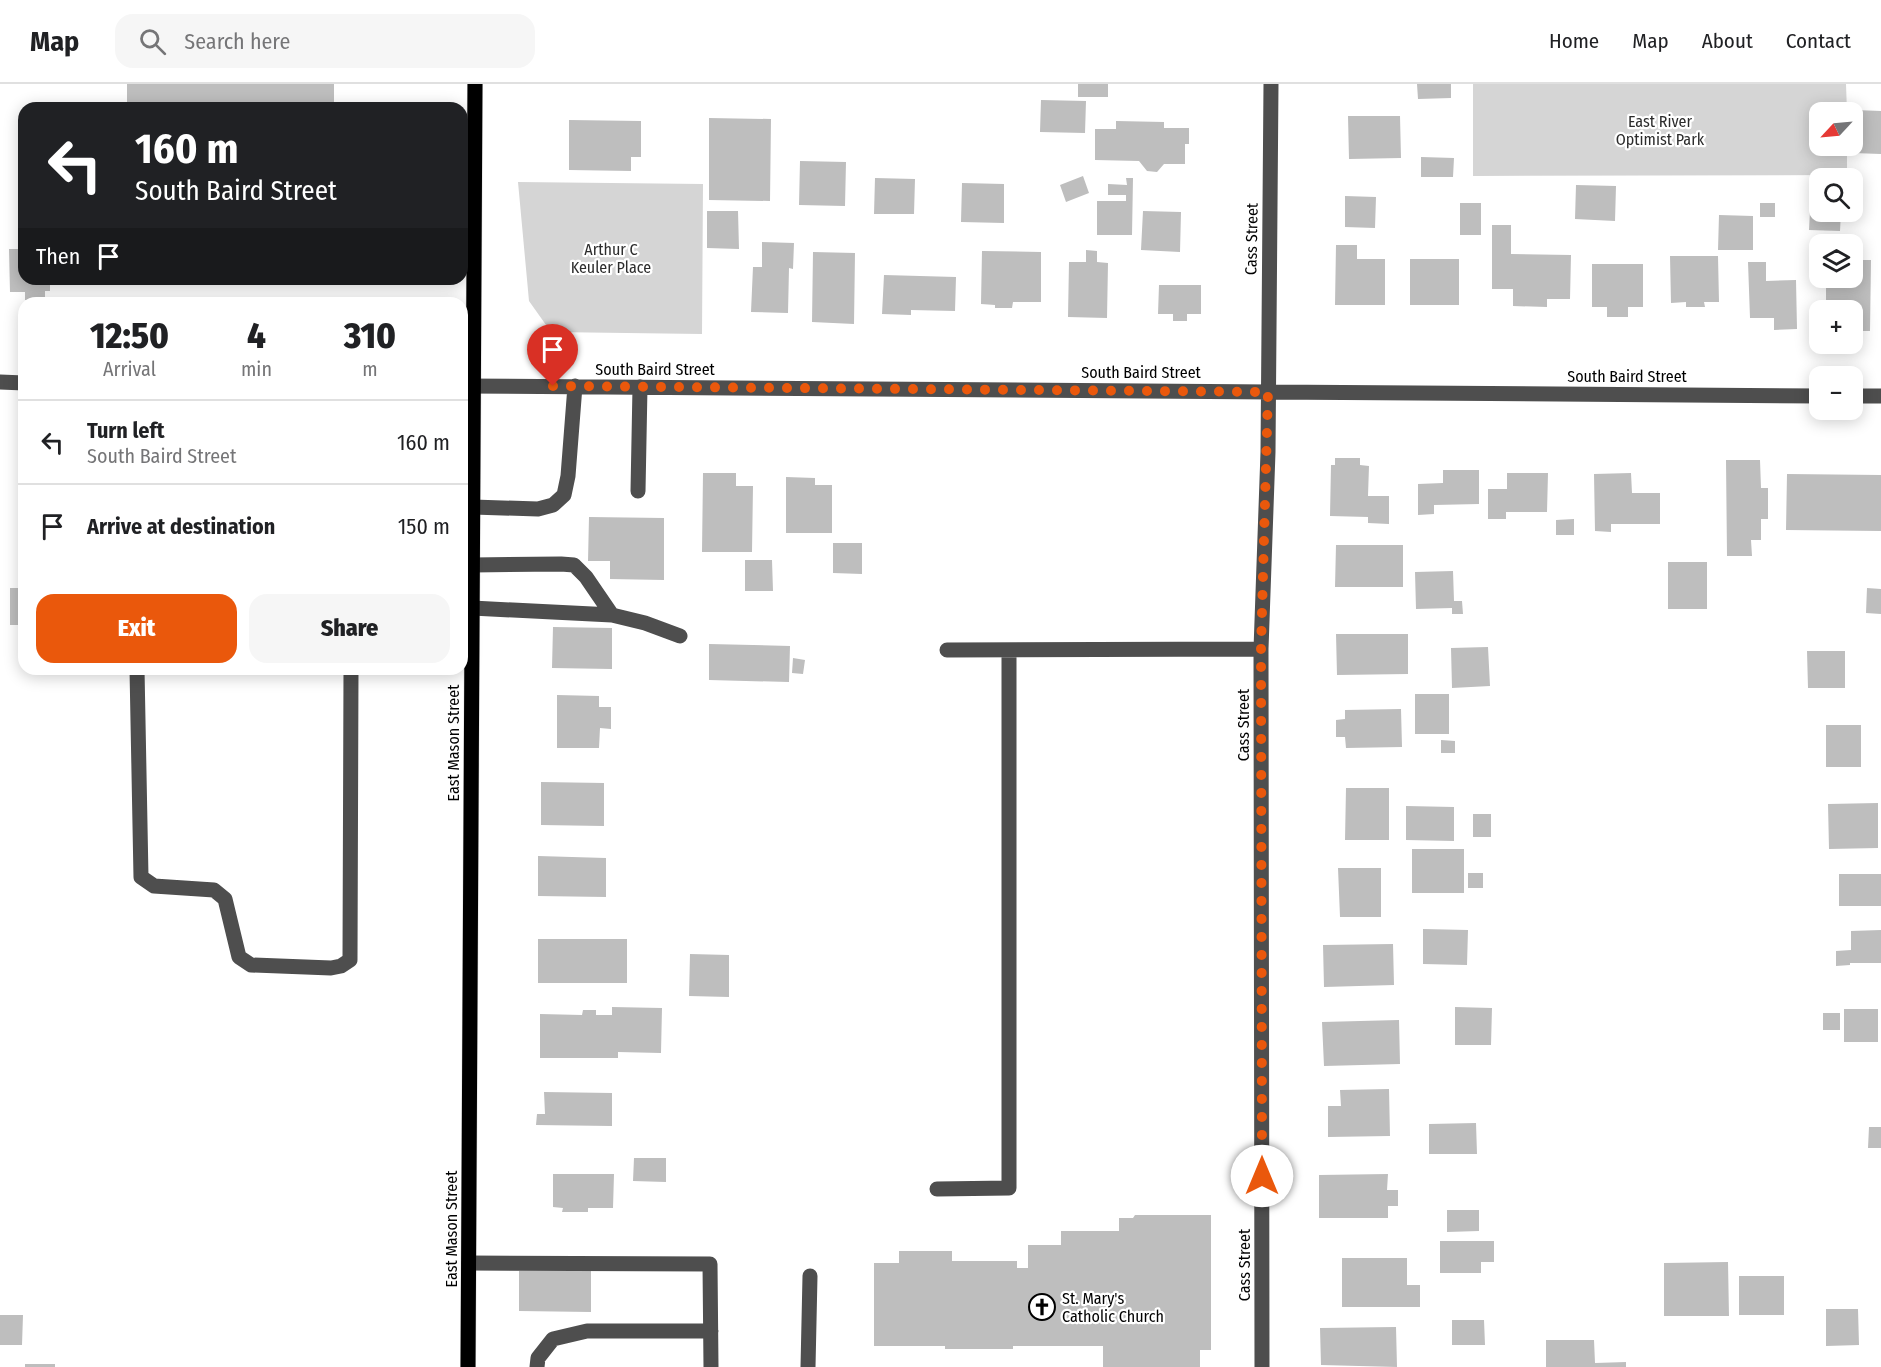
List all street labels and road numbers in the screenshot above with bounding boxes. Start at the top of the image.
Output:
street label: Cass Street [1241,202,1262,275]
street label: South Baird Street [595,360,716,379]
street label: South Baird Street [1081,363,1202,382]
street label: South Baird Street [1567,367,1688,386]
street label: East Mason Street [444,684,463,801]
street label: Cass Street [1234,688,1253,761]
street label: East Mason Street [442,1170,461,1287]
street label: Cass Street [1235,1228,1254,1301]

